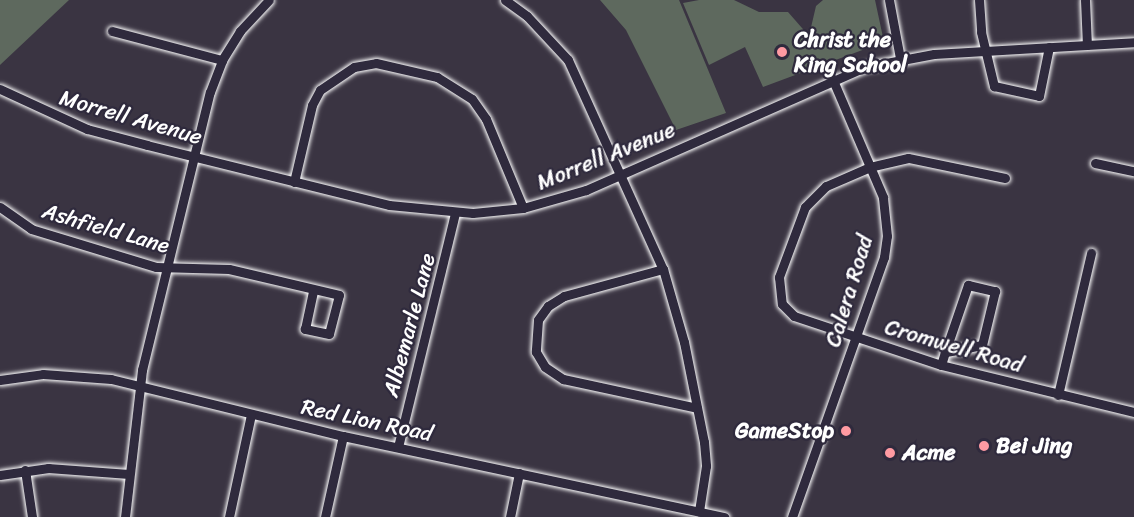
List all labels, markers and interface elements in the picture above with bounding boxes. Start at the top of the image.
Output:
place label: Christ the King School [794,26,907,78]
marker: Christ the King School [775,45,789,59]
street label: Morrell Avenue [57,84,205,150]
street label: Morrell Avenue [533,116,679,196]
street label: Ashfield Lane [39,197,173,259]
street label: Calera Road [820,232,878,350]
street label: Albemarle Lane [377,250,441,400]
street label: Cromwell Road [882,314,1026,378]
street label: Red Lion Road [299,393,435,447]
place label: GameStop [735,418,834,444]
marker: GameStop [839,424,853,438]
place label: Bei Jing [996,433,1072,459]
marker: Bei Jing [977,439,991,453]
place label: Acme [902,440,956,466]
marker: Acme [883,446,897,460]

